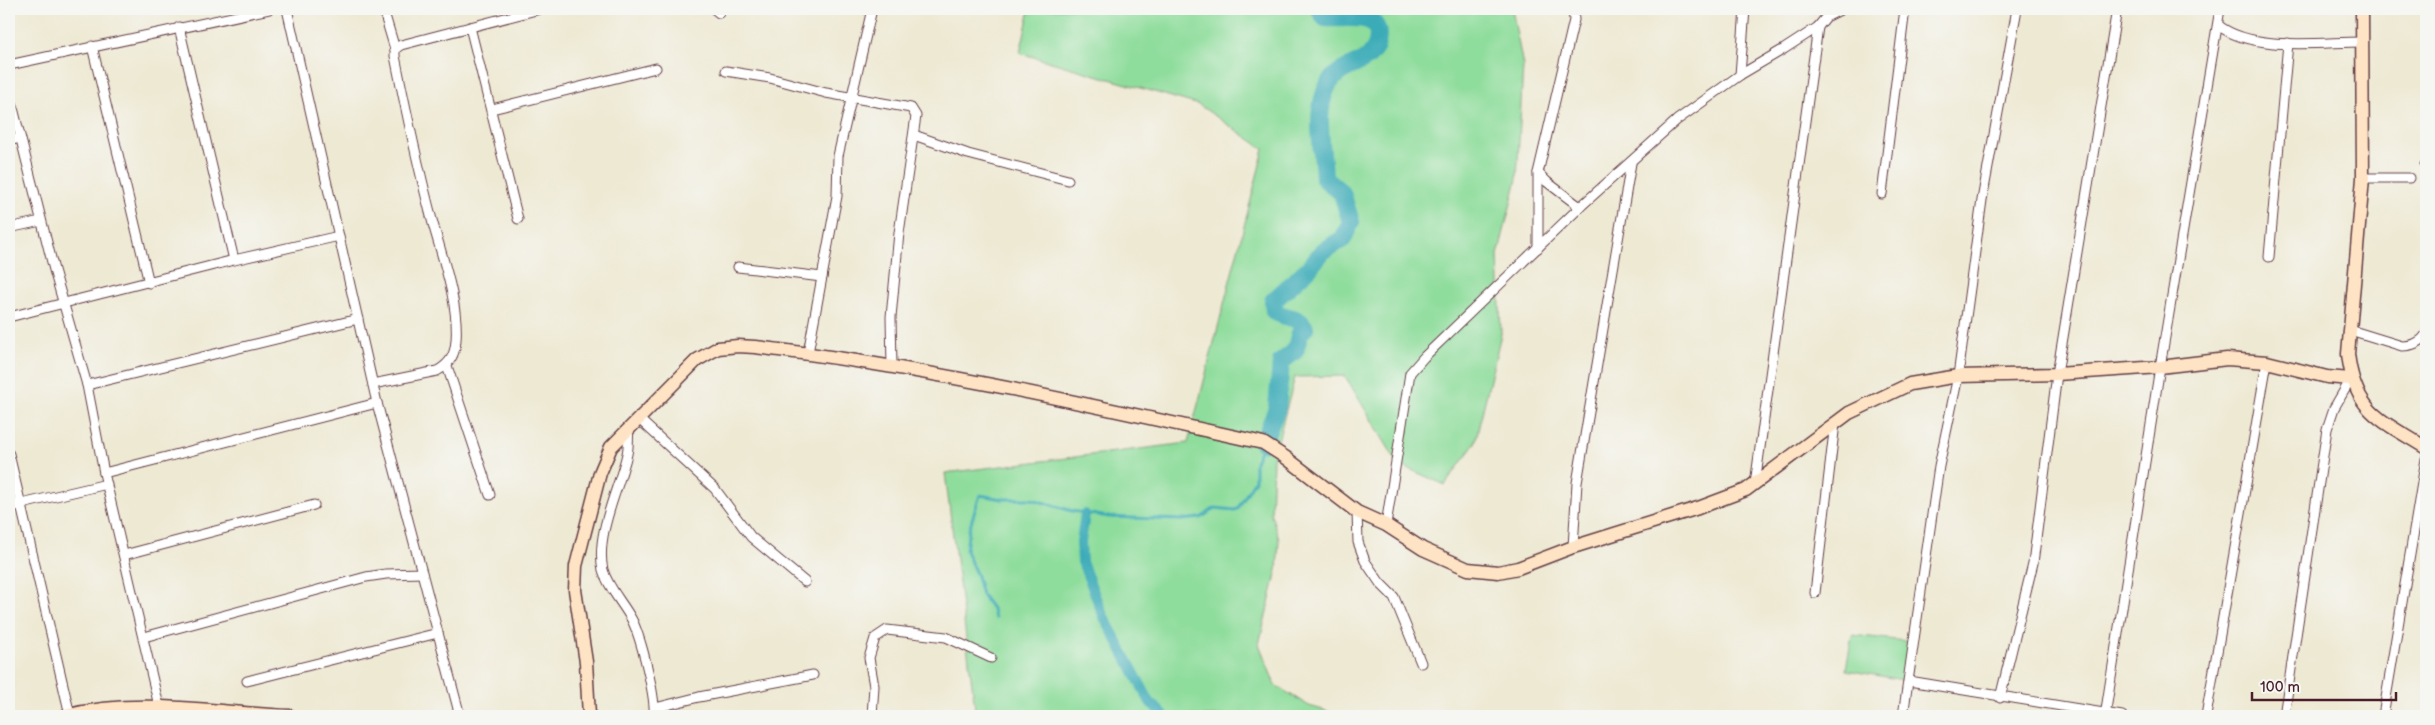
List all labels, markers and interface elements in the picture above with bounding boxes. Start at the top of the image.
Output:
scale bar [2252,670,2396,702]
text: 100 m [2260,678,2300,697]

